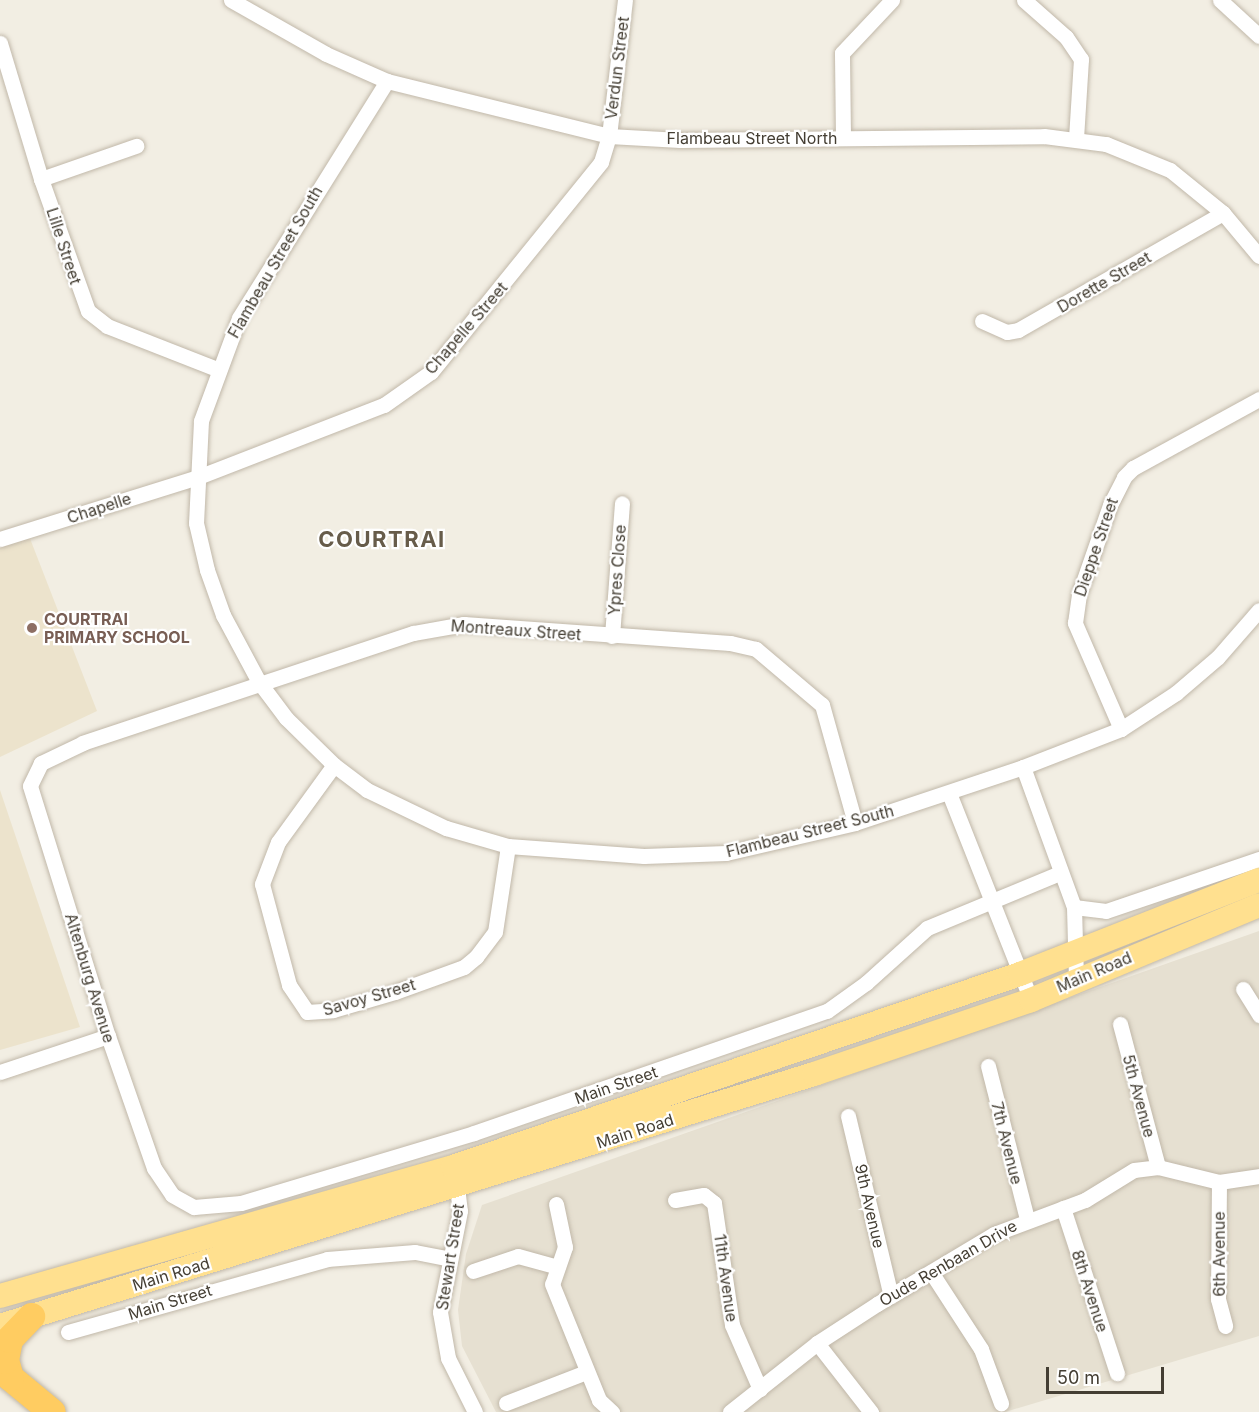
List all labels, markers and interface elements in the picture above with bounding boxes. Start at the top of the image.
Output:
street label: Verdun Street [601,15,633,121]
street label: Flambeau Street North [667,128,837,148]
street label: Flambeau Street South [224,183,326,341]
street label: Lille Street [43,205,85,287]
street label: Dorette Street [1054,247,1154,317]
street label: Chapelle Street [421,278,511,378]
street label: Chapelle [64,489,134,527]
street label: Dieppe Street [1070,495,1122,599]
street label: Ypres Close [604,524,630,616]
district label: COURTRAI [318,527,446,553]
place label: COURTRAI PRIMARY SCHOOL [44,609,190,647]
street label: Montreaux Street [450,616,582,644]
marker: COURTRAI PRIMARY SCHOOL [25,621,39,635]
street label: Flambeau Street South [724,801,896,861]
street label: Altenburg Avenue [61,911,119,1045]
street label: Main Road [1053,948,1135,996]
street label: Savoy Street [320,975,418,1019]
street label: 5th Avenue [1119,1052,1159,1140]
street label: Main Street [572,1062,660,1108]
street label: 7th Avenue [987,1100,1027,1186]
street label: Main Road [594,1110,676,1152]
street label: 9th Avenue [851,1162,889,1250]
street label: Stewart Street [432,1202,468,1312]
street label: 6th Avenue [1209,1211,1229,1297]
street label: Oude Renbaan Drive [876,1216,1020,1310]
street label: 11th Avenue [710,1233,742,1323]
street label: 8th Avenue [1068,1247,1112,1335]
street label: Main Road [130,1253,212,1295]
street label: Main Street [126,1280,214,1324]
scale bar [1049,1355,1168,1393]
text: 50 m [1057,1367,1100,1388]

